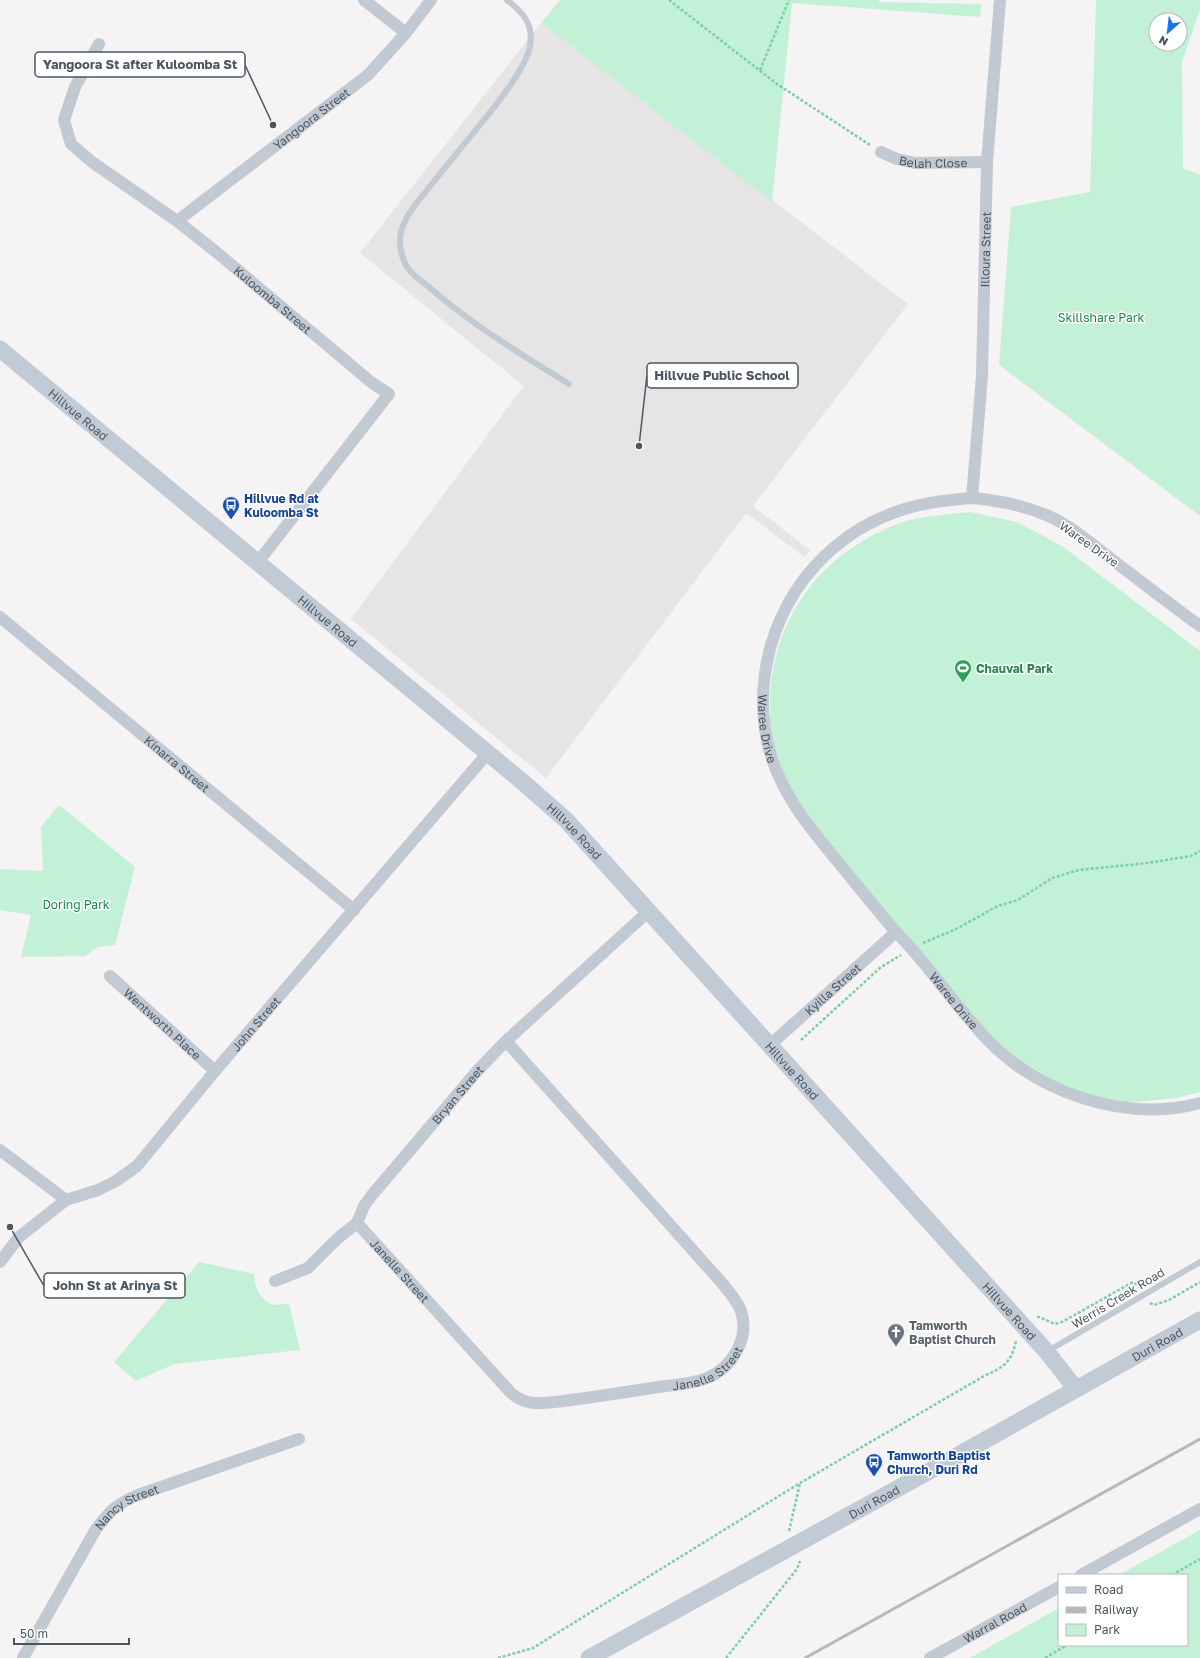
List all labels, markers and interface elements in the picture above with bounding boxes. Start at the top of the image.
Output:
north arrow [1148,12,1188,52]
text: N [1156,34,1170,49]
callout: Yangoora St after Kuloomba St [35,52,245,77]
text: Yangoora St after Kuloomba St [43,56,237,72]
street label: Yangoora Street [270,84,353,152]
street label: Belah Close [898,152,967,171]
street label: Illoura Street [977,211,993,287]
street label: Kuloomba Street [231,263,315,337]
park label: Skillshare Park [1058,310,1144,325]
callout: Hillvue Public School [647,363,798,388]
text: Hillvue Public School [654,367,790,383]
street label: Hillvue Road [46,385,112,443]
place label: Hillvue Rd at Kuloomba St [244,491,319,520]
bus stop icon: Hillvue Rd at Kuloomba St [221,495,241,520]
street label: Waree Drive [1056,518,1122,570]
street label: Hillvue Road [295,592,361,650]
sports icon: Chauval Park [953,658,973,683]
place label: Chauval Park [976,661,1053,676]
street label: Waree Drive [756,694,780,765]
street label: Kinarra Street [141,732,213,795]
street label: Hillvue Road [544,799,605,862]
park label: Doring Park [42,897,110,912]
street label: Kyilla Street [801,960,864,1018]
street label: Waree Drive [927,969,982,1032]
street label: Wentworth Place [121,985,204,1062]
street label: John Street [228,993,283,1054]
street label: Hillvue Road [762,1038,823,1103]
street label: Bryan Street [428,1062,486,1127]
street label: Janelle Street [367,1235,433,1306]
street label: Werris Creek Road [1069,1264,1167,1332]
callout: John St at Arinya St [44,1273,185,1298]
text: John St at Arinya St [53,1277,177,1293]
street label: Hillvue Road [980,1279,1040,1343]
place label: Tamworth Baptist Church [909,1318,996,1347]
church icon: Tamworth Baptist Church [886,1322,906,1347]
street label: Duri Road [1129,1324,1185,1364]
street label: Janelle Street [671,1343,746,1393]
place label: Tamworth Baptist Church, Duri Rd [887,1448,991,1477]
bus stop icon: Tamworth Baptist Church, Duri Rd [864,1452,884,1477]
street label: Nancy Street [91,1481,161,1533]
street label: Duri Road [846,1481,902,1522]
legend [1058,1574,1188,1646]
text: Road [1094,1582,1123,1597]
street label: Warral Road [960,1599,1029,1646]
text: Railway [1094,1602,1139,1617]
scale bar [14,1620,129,1646]
text: Park [1094,1622,1120,1637]
text: 50 m [20,1626,48,1641]

